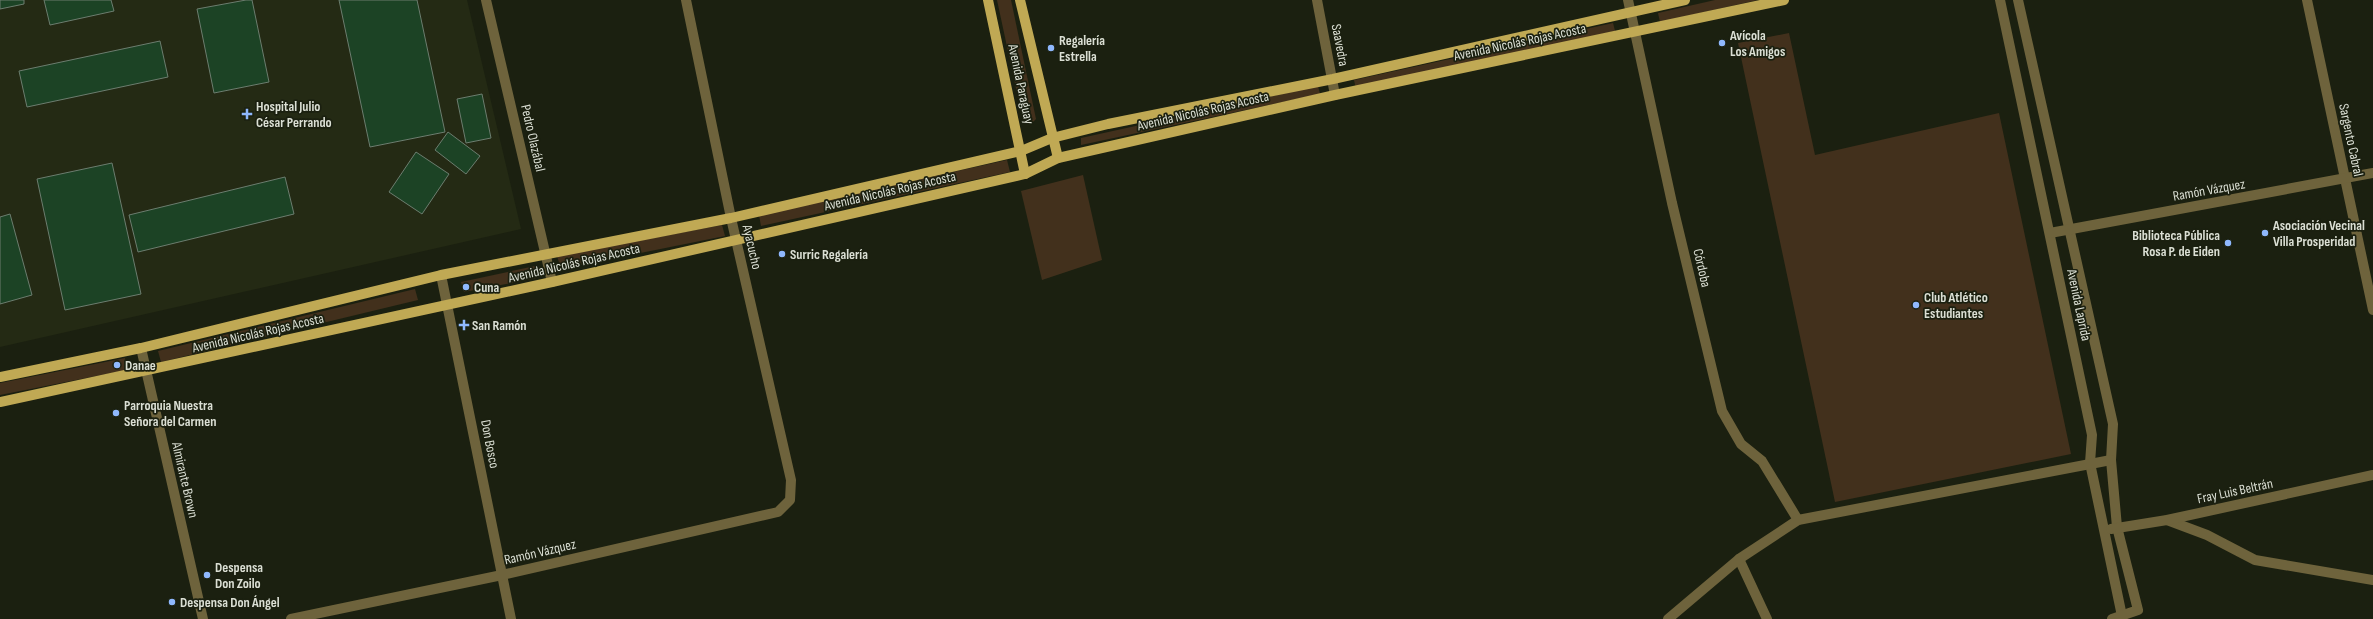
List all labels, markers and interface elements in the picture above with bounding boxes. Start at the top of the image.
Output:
street label: Avenida Nicolás Rojas Acosta [1451,20,1588,65]
street label: Saavedra [1328,22,1352,68]
place label: Avícola Los Amigos [1729,27,1785,60]
place label: Regalería Estrella [1059,32,1105,65]
marker: Avícola Los Amigos [1717,38,1727,48]
street label: Avenida Paraguay [1004,42,1038,126]
marker: Regalería Estrella [1046,43,1056,53]
street label: Avenida Nicolás Rojas Acosta [1135,88,1270,135]
place label: Hospital Julio César Perrando [256,98,332,131]
street label: Sargento Cabral [2335,102,2367,178]
street label: Pedro Olazábal [517,103,549,173]
marker: Hospital Julio César Perrando [241,108,253,120]
street label: Avenida Nicolás Rojas Acosta [822,168,957,215]
street label: Ramón Vázquez [2172,175,2246,205]
place label: Asociación Vecinal Villa Prosperidad [2272,217,2365,250]
street label: Ayacucho [738,222,765,271]
place label: Biblioteca Pública Rosa P. de Eiden [2132,227,2220,260]
marker: Asociación Vecinal Villa Prosperidad [2260,228,2270,238]
marker: Biblioteca Pública Rosa P. de Eiden [2223,238,2233,248]
street label: Avenida Nicolás Rojas Acosta [506,240,641,287]
place label: Surric Regalería [790,246,868,263]
street label: Córdoba [1689,247,1715,289]
marker: Surric Regalería [777,249,787,259]
street label: Avenida Laprida [2063,267,2095,342]
place label: Cuna [474,279,499,296]
marker: Cuna [461,282,471,292]
place label: Club Atlético Estudiantes [1924,289,1988,322]
marker: Club Atlético Estudiantes [1911,300,1921,310]
street label: Avenida Nicolás Rojas Acosta [190,310,325,357]
place label: San Ramón [472,317,527,334]
marker: San Ramón [459,320,469,330]
place label: Danae [125,357,156,374]
marker: Danae [112,360,122,370]
place label: Parroquia Nuestra Señora del Carmen [124,397,216,430]
marker: Parroquia Nuestra Señora del Carmen [111,408,121,418]
street label: Don Bosco [477,418,503,470]
street label: Almirante Brown [168,439,202,520]
street label: Fray Luis Beltrán [2196,475,2274,507]
street label: Ramón Vázquez [502,535,578,569]
place label: Despensa Don Zoilo [215,559,263,592]
marker: Despensa Don Zoilo [202,570,212,580]
place label: Despensa Don Ángel [180,594,280,611]
marker: Despensa Don Ángel [167,597,177,607]

